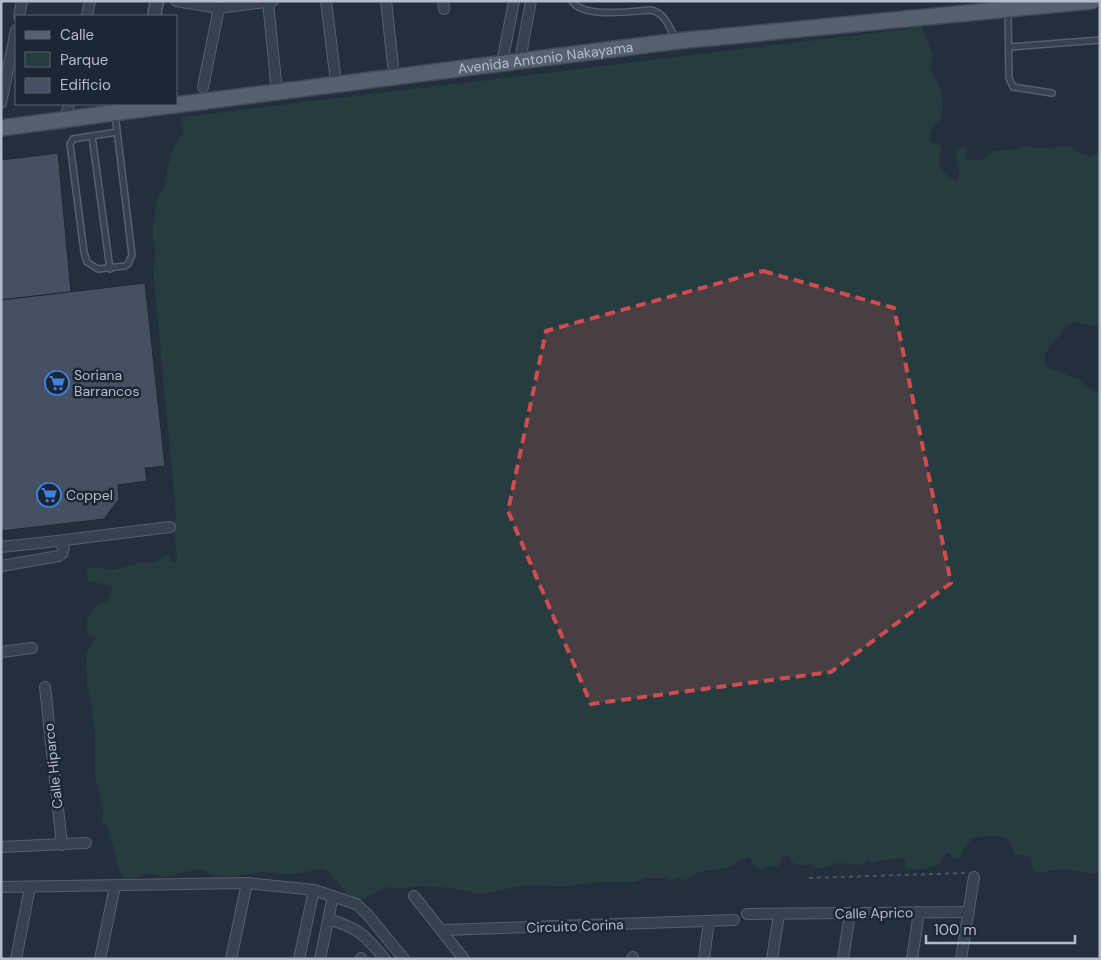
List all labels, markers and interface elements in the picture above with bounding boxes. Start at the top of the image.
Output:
legend [15,15,178,105]
text: Calle [60,25,94,45]
street label: Avenida Antonio Nakayama [457,38,634,78]
text: Parque [60,50,108,70]
text: Edificio [60,75,111,95]
place label: Soriana Barrancos [74,366,139,400]
supermarket icon: Soriana Barrancos [44,370,70,396]
supermarket icon: Coppel [36,482,62,508]
place label: Coppel [66,486,113,504]
street label: Calle Hiparco [40,722,66,810]
street label: Calle Aprico [835,903,913,923]
scale bar [926,912,1075,944]
street label: Circuito Corina [526,915,624,937]
text: 100 m [934,920,977,940]

